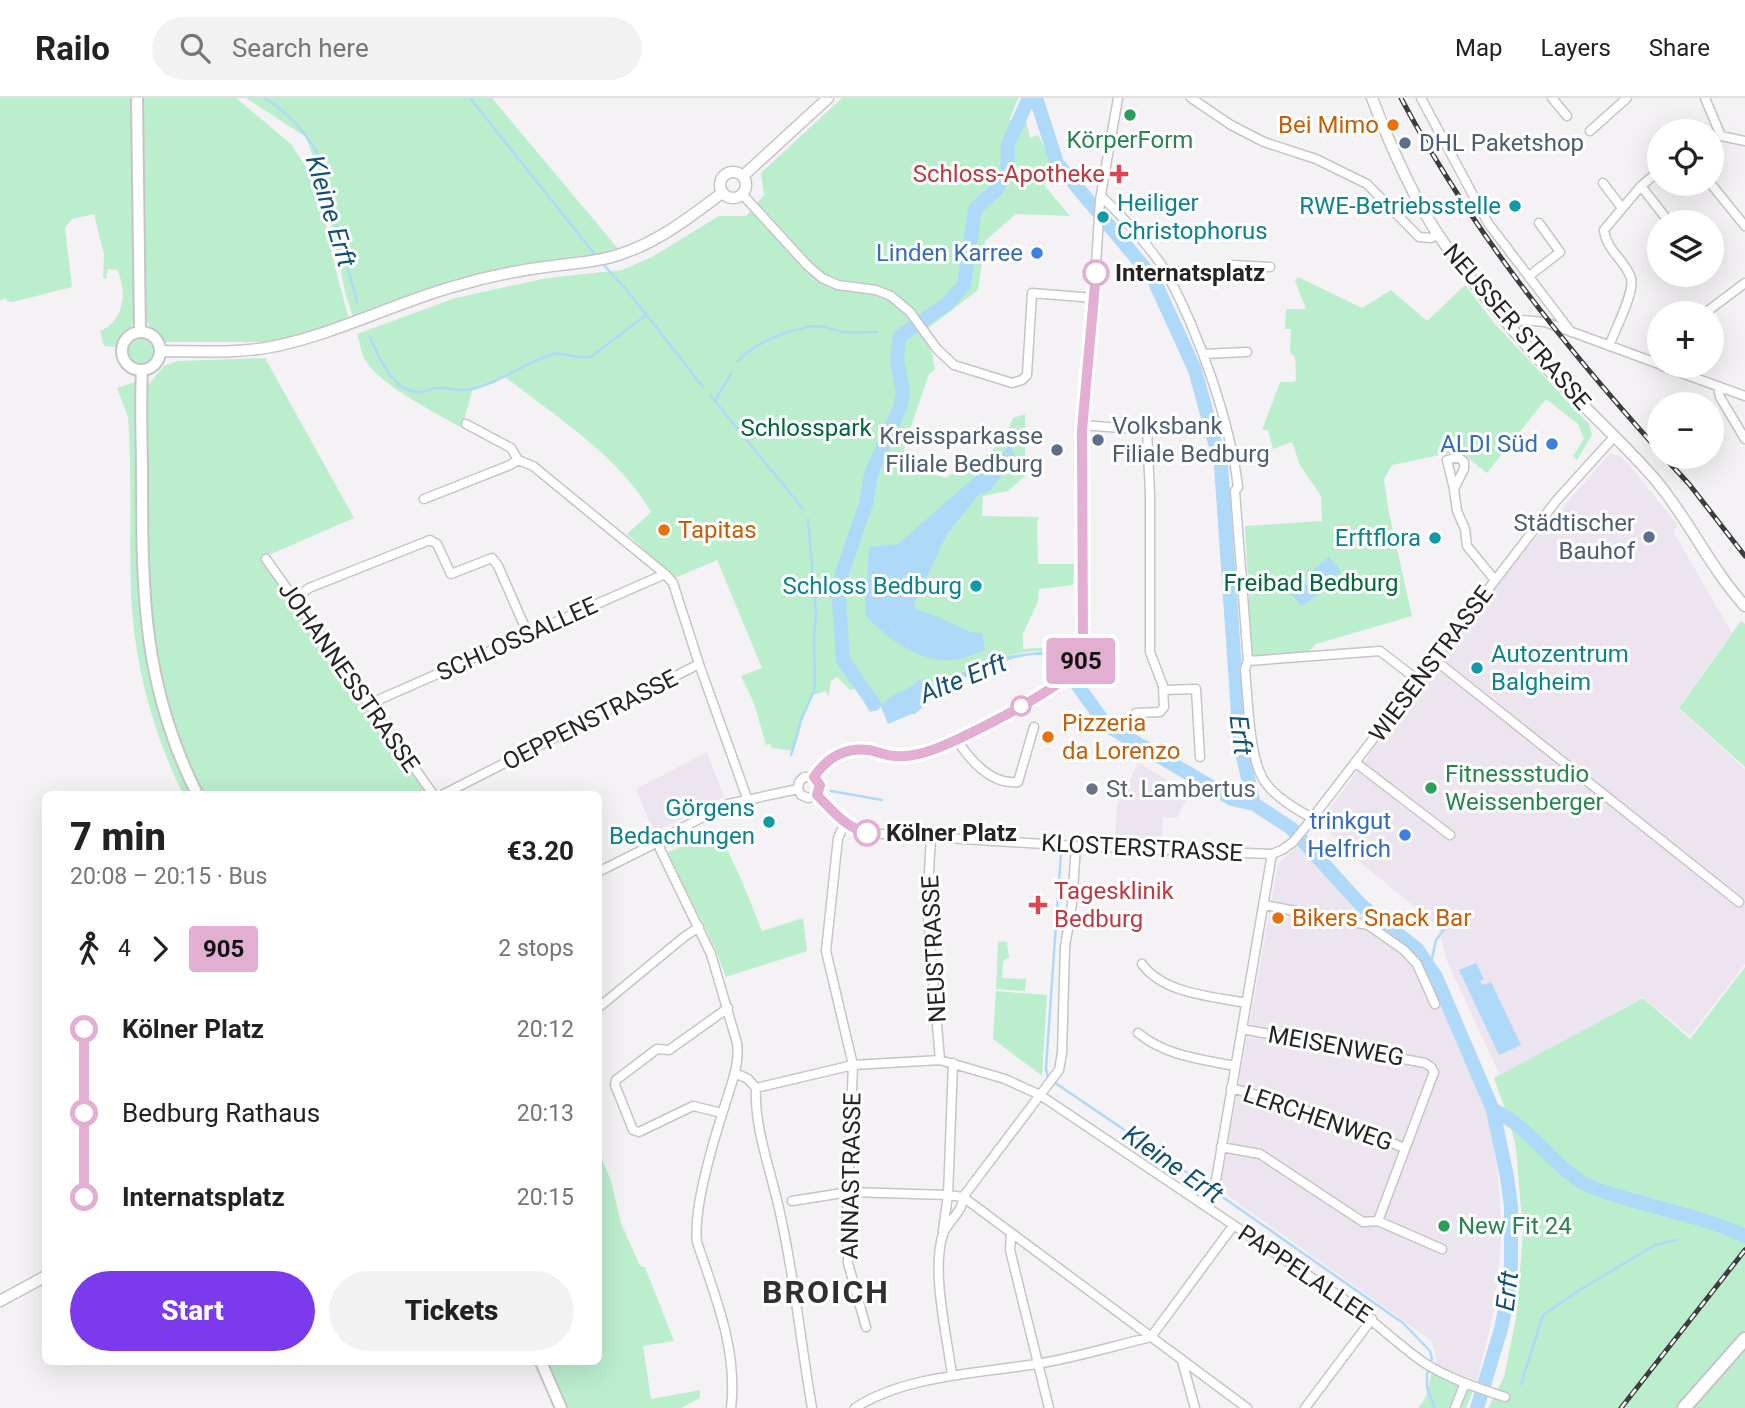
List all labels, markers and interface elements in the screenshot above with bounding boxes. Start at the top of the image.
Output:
search box [152,17,642,80]
text: Railo [35,29,110,68]
icon: search [176,29,214,67]
text: Search here [232,33,369,63]
text: Map [1455,34,1503,62]
text: Layers [1541,34,1611,62]
text: Share [1649,34,1710,62]
marker: KörperForm [1122,107,1138,123]
place label: Bei Mimo [1278,111,1379,139]
marker: Bei Mimo [1385,117,1401,133]
map controls [1647,119,1724,469]
button: locate [1647,119,1724,196]
place label: KörperForm [1067,126,1193,154]
place label: DHL Paketshop [1419,129,1584,157]
marker: DHL Paketshop [1397,135,1413,151]
water label: Kleine Erft [300,152,362,271]
place label: Schloss-Apotheke [913,160,1105,188]
marker: Schloss-Apotheke [1111,166,1127,182]
place label: Heiliger Christophorus [1117,189,1268,245]
place label: RWE-Betriebsstelle [1299,192,1501,220]
marker: RWE-Betriebsstelle [1507,198,1523,214]
marker: Heiliger Christophorus [1095,209,1111,225]
button: layers [1647,210,1724,287]
street label: NEUSSER STRASSE [1437,238,1597,416]
place label: Linden Karree [876,239,1023,267]
marker: Linden Karree [1029,245,1045,261]
place label: Internatsplatz [1115,259,1265,287]
marker: Internatsplatz [1083,260,1109,286]
button: + [1647,301,1724,378]
button: − [1647,392,1724,469]
place label: Volksbank Filiale Bedburg [1112,412,1270,468]
park label: Schlosspark [740,414,872,442]
place label: Kreissparkasse Filiale Bedburg [879,422,1043,478]
place label: ALDI Süd [1440,430,1538,458]
marker: Volksbank Filiale Bedburg [1090,432,1106,448]
marker: ALDI Süd [1544,436,1560,452]
marker: Kreissparkasse Filiale Bedburg [1049,442,1065,458]
place label: Städtischer Bauhof [1514,509,1636,565]
place label: Tapitas [678,516,757,544]
marker: Tapitas [656,522,672,538]
place label: Erftflora [1335,524,1421,552]
marker: Städtischer Bauhof [1641,529,1657,545]
marker: Erftflora [1427,530,1443,546]
park label: Freibad Bedburg [1224,569,1398,597]
place label: Schloss Bedburg [782,572,962,600]
street label: JOHANNESSTRASSE [273,576,425,778]
marker: Schloss Bedburg [968,578,984,594]
street label: WIESENSTRASSE [1363,581,1499,747]
street label: SCHLOSSALLEE [432,591,602,687]
line badge: 905 [1041,638,1121,684]
place label: Autozentrum Balgheim [1491,640,1629,696]
water label: Alte Erft [913,647,1011,710]
text: 905 [1060,647,1102,675]
marker: Autozentrum Balgheim [1469,660,1485,676]
street label: OEPPENSTRASSE [498,664,682,776]
unlabelled marker [1011,696,1031,716]
place label: Pizzeria da Lorenzo [1062,709,1180,765]
water label: Erft [1224,713,1258,757]
marker: Pizzeria da Lorenzo [1040,729,1056,745]
place label: Fitnessstudio Weissenberger [1445,760,1604,816]
place label: St. Lambertus [1106,775,1256,803]
marker: Fitnessstudio Weissenberger [1423,780,1439,796]
marker: St. Lambertus [1084,781,1100,797]
place label: Görgens Bedachungen [609,794,755,850]
place label: trinkgut Helfrich [1307,807,1391,863]
marker: Görgens Bedachungen [761,814,777,830]
text: 7 min [70,815,166,859]
place label: Kölner Platz [886,819,1017,847]
marker: Kölner Platz [854,820,880,846]
marker: trinkgut Helfrich [1397,827,1413,843]
street label: KLOSTERSTRASSE [1040,829,1244,867]
text: €3.20 [507,836,574,866]
text: 20:08 – 20:15 · Bus [70,863,267,890]
street label: NEUSTRASSE [916,875,952,1023]
place label: Tagesklinik Bedburg [1054,877,1175,933]
marker: Tagesklinik Bedburg [1028,895,1048,915]
place label: Bikers Snack Bar [1292,904,1471,932]
marker: Bikers Snack Bar [1270,910,1286,926]
icon: walk [70,930,108,968]
icon: forward [141,930,179,968]
text: 4 [118,935,131,962]
text: 905 [203,935,244,963]
text: 2 stops [498,935,574,962]
text: Kölner Platz [122,1014,264,1044]
text: 20:12 [517,1016,574,1043]
street label: MEISENWEG [1266,1020,1406,1072]
street label: LERCHENWEG [1240,1079,1396,1157]
street label: ANNASTRASSE [836,1092,866,1260]
text: Bedburg Rathaus [122,1098,320,1128]
text: 20:13 [517,1100,574,1127]
water label: Kleine Erft [1117,1119,1229,1210]
text: Internatsplatz [122,1182,285,1212]
text: 20:15 [517,1184,574,1211]
place label: New Fit 24 [1458,1212,1572,1240]
marker: New Fit 24 [1436,1218,1452,1234]
street label: PAPPELALLEE [1233,1219,1377,1329]
water label: Erft [1490,1269,1524,1313]
button: Start [70,1271,315,1351]
button: Tickets [329,1271,574,1351]
district label: BROICH [762,1273,890,1311]

